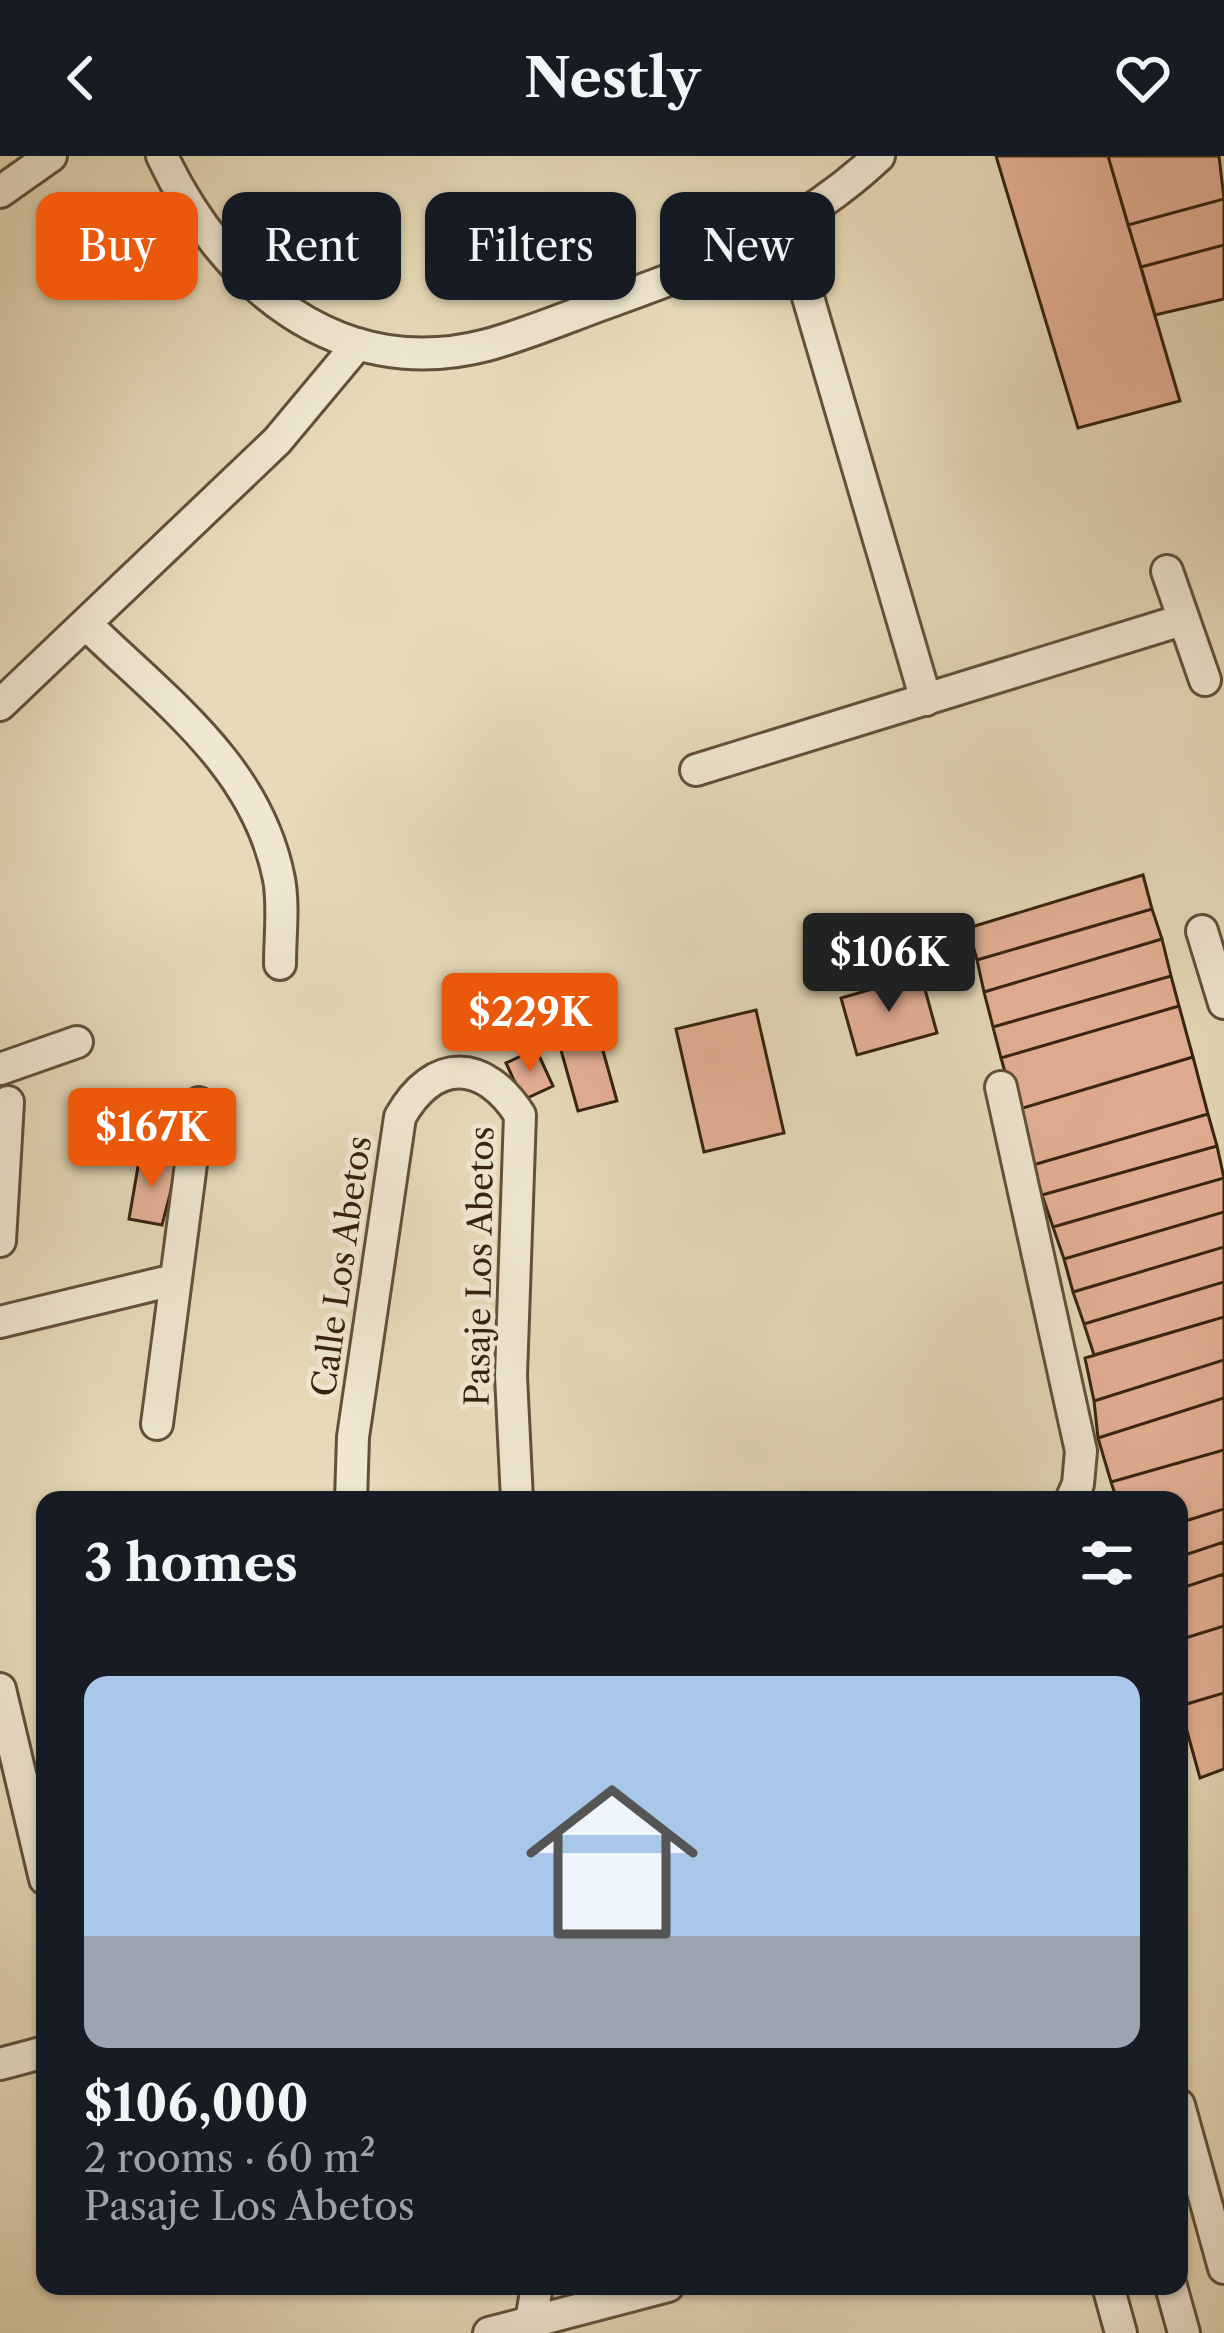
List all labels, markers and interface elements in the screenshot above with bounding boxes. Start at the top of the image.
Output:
icon: back [48,45,114,111]
text: Nestly [524,45,700,111]
icon: heart [1110,45,1176,111]
chip: Buy [36,192,198,300]
chip: Rent [222,192,401,300]
chip: Filters [425,192,636,300]
chip: New [660,192,835,300]
pin: $106K [805,913,973,1015]
text: $106K [830,928,948,976]
pin: $229K [446,973,614,1075]
text: $229K [469,988,591,1036]
pin: $167K [68,1088,236,1190]
text: $167K [95,1103,209,1151]
street label: Pasaje Los Abetos [457,1126,502,1406]
street label: Calle Los Abetos [303,1133,380,1399]
icon: filters [1074,1530,1140,1596]
text: 3 homes [84,1532,298,1594]
icon: home [504,1754,720,1970]
text: $106,000 [84,2072,309,2134]
text: 2 rooms · 60 m² [84,2134,376,2182]
text: Pasaje Los Abetos [84,2182,415,2230]

